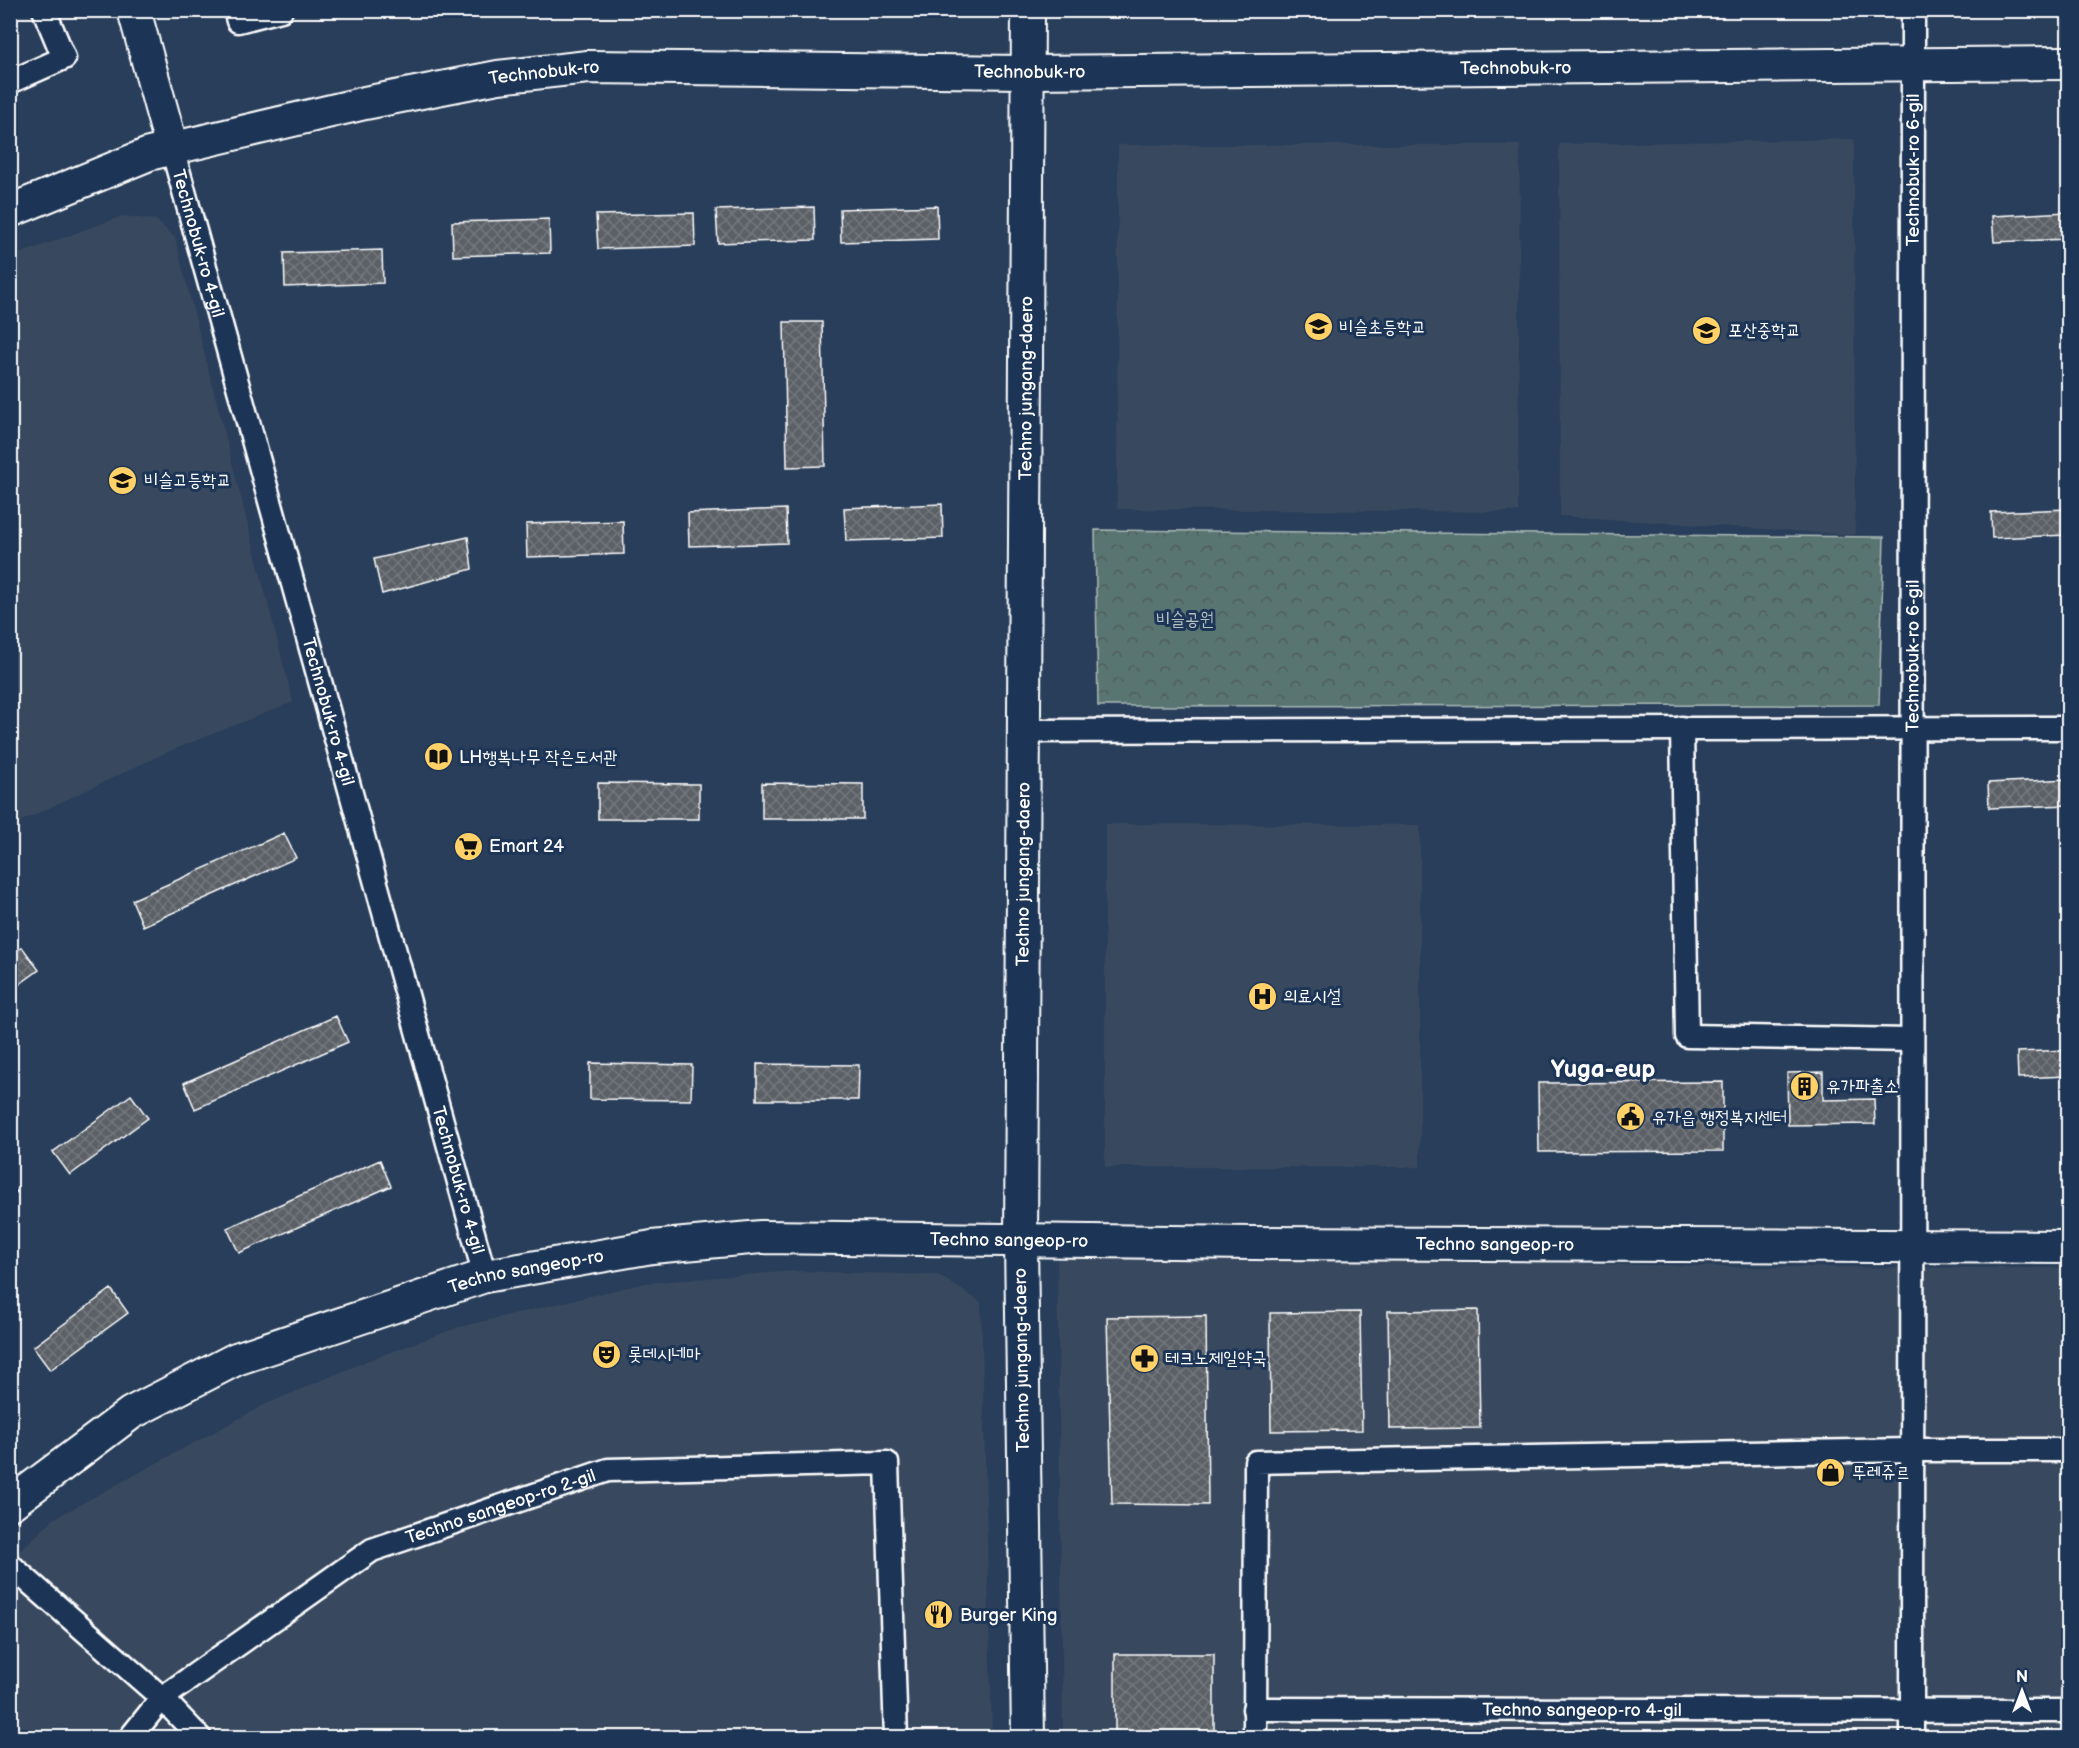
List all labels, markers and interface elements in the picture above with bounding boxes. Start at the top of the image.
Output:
street label: Technobuk-ro [487,56,600,89]
street label: Technobuk-ro [1460,57,1571,79]
street label: Technobuk-ro [974,61,1085,83]
street label: Technobuk-ro 6-gil [1902,94,1923,246]
street label: Technobuk-ro 4-gil [168,167,229,320]
street label: Techno jungang-daero [1015,296,1037,480]
school or university icon: 비슬초등학교 [1302,311,1334,343]
school or university icon: 포산중학교 [1691,314,1723,346]
place label: 비슬초등학교 [1339,317,1426,338]
place label: 포산중학교 [1728,320,1800,341]
school or university icon: 비슬고등학교 [107,464,139,496]
place label: 비슬고등학교 [144,470,231,491]
street label: Technobuk-ro 6-gil [1902,580,1923,732]
park label: 비슬공원 [1156,609,1214,630]
street label: Technobuk-ro 4-gil [298,635,359,788]
library icon: LH행복나무 작은도서관 [422,741,454,773]
place label: LH행복나무 작은도서관 [459,747,618,768]
street label: Techno jungang-daero [1012,782,1034,966]
supermarket icon: Emart 24 [452,830,484,862]
place label: Emart 24 [489,836,564,857]
hospital icon: 의료시설 [1246,980,1278,1012]
place label: 의료시설 [1283,986,1341,1007]
district label: Yuga-eup [1551,1055,1656,1084]
building icon: 유가파출소 [1789,1070,1821,1102]
place label: 유가파출소 [1826,1076,1898,1097]
public building icon: 유가읍 행정복지센터 [1615,1101,1647,1133]
street label: Technobuk-ro 4-gil [428,1104,489,1256]
place label: 유가읍 행정복지센터 [1652,1107,1787,1128]
street label: Techno sangeop-ro [930,1229,1088,1251]
street label: Techno sangeop-ro [1416,1233,1574,1255]
street label: Techno sangeop-ro [445,1245,605,1298]
street label: Techno jungang-daero [1010,1268,1034,1452]
theatre icon: 롯데시네마 [591,1338,623,1370]
pharmacy icon: 테크노제일약국 [1128,1342,1160,1374]
place label: 롯데시네마 [628,1344,701,1365]
place label: 테크노제일약국 [1165,1348,1266,1369]
shop icon: 뚜레쥬르 [1815,1456,1847,1488]
place label: 뚜레쥬르 [1852,1462,1910,1483]
street label: Techno sangeop-ro 2-gil [403,1464,598,1548]
restaurant icon: Burger King [923,1599,955,1631]
place label: Burger King [960,1605,1057,1626]
north arrow [1992,1661,2052,1721]
text: N [2016,1668,2028,1687]
street label: Techno sangeop-ro 4-gil [1482,1699,1682,1721]

